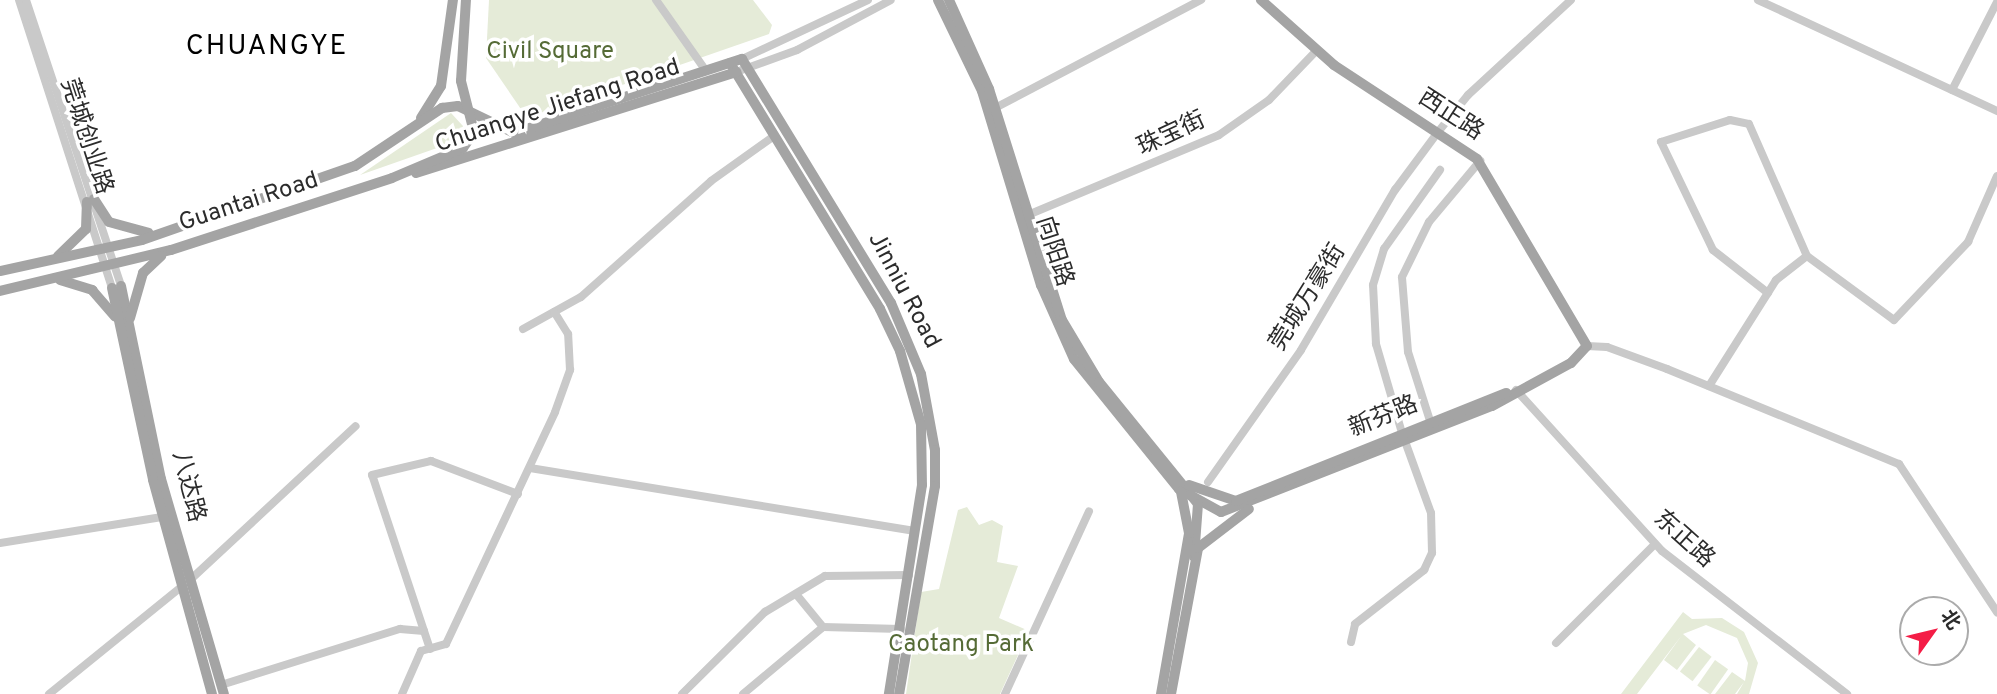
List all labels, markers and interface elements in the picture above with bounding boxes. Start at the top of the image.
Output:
district label: CHUANGYE [187,30,347,64]
park label: Civil Square [486,39,614,67]
street label: Chuangye Jiefang Road [432,54,684,160]
street label: 莞城创业路 [53,75,117,199]
street label: 西正路 [1412,84,1488,148]
street label: 珠宝街 [1133,107,1211,163]
street label: Guantai Road [176,167,322,239]
street label: 向阳路 [1028,213,1078,291]
street label: Jinniu Road [860,228,946,354]
street label: 莞城万豪街 [1265,239,1353,357]
street label: 新芬路 [1345,391,1423,445]
street label: 八达路 [164,449,210,525]
street label: 东正路 [1647,505,1719,575]
north arrow [1899,596,1969,666]
text: 北 [1934,606,1965,635]
park label: Caotang Park [888,632,1034,660]

